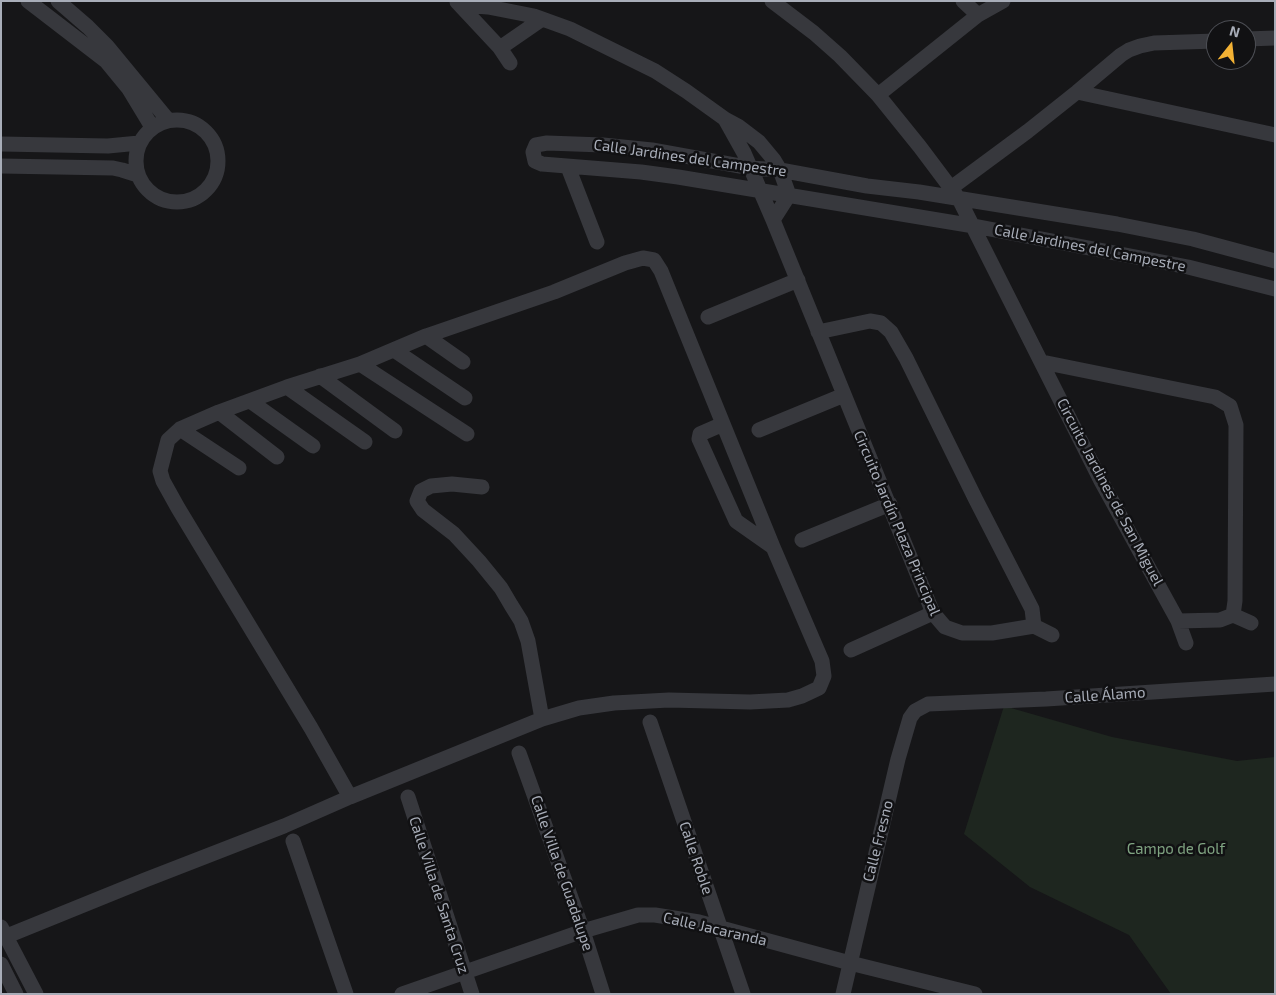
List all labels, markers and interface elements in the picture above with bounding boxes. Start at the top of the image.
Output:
north arrow [1206,20,1256,70]
text: N [1228,21,1242,41]
street label: Calle Jardines del Campestre [592,136,788,180]
street label: Calle Jardines del Campestre [993,221,1187,275]
street label: Circuito Jardines de San Miguel [1053,395,1167,589]
street label: Circuito Jardín Plaza Principal [850,428,944,618]
street label: Calle Álamo [1064,683,1146,707]
street label: Calle Villa de Guadalupe [527,793,597,953]
street label: Calle Fresno [859,798,897,884]
street label: Calle Villa de Santa Cruz [405,814,473,976]
street label: Calle Roble [675,819,717,897]
park label: Campo de Golf [1127,840,1225,858]
street label: Calle Jacaranda [661,908,769,950]

